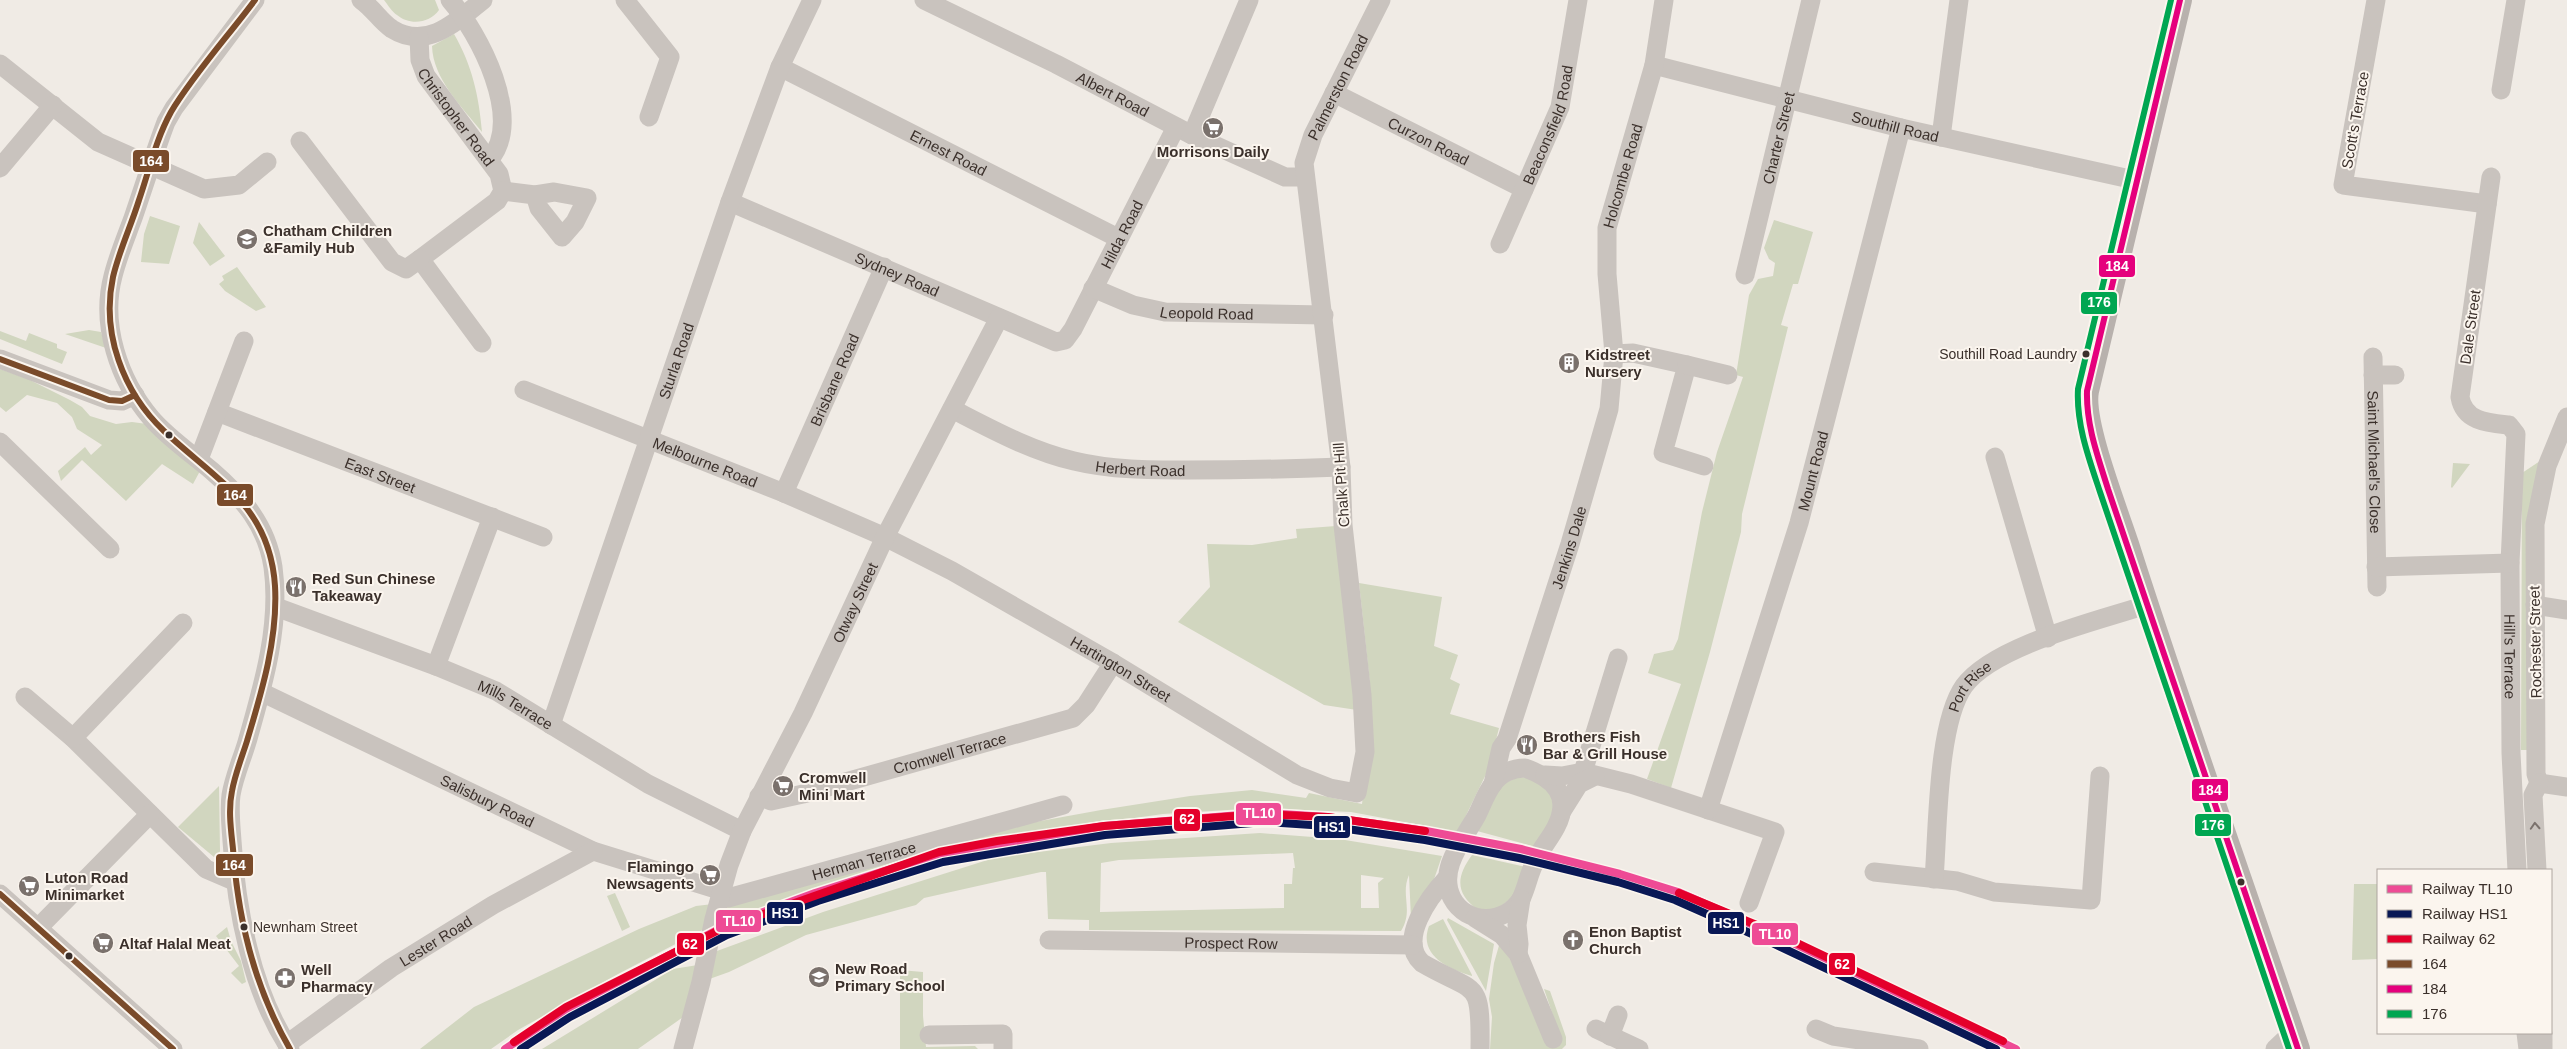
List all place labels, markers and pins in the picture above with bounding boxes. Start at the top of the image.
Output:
supermarket icon: Morrisons Daily [1201,116,1225,140]
place label: Morrisons Daily [1157,143,1270,160]
place label: Chatham Children &Family Hub [263,222,392,256]
school or university icon: Chatham Children &Family Hub [235,227,259,251]
place label: Kidstreet Nursery [1585,346,1650,380]
place label: Southill Road Laundry [1939,346,2077,362]
marker: Southill Road Laundry [2081,349,2091,359]
building icon: Kidstreet Nursery [1557,351,1581,375]
unlabelled marker [164,430,174,440]
place label: Red Sun Chinese Takeaway [312,570,435,604]
restaurant icon: Red Sun Chinese Takeaway [284,575,308,599]
place label: Brothers Fish Bar & Grill House [1543,728,1667,762]
restaurant icon: Brothers Fish Bar & Grill House [1515,733,1539,757]
place label: Cromwell Mini Mart [799,769,867,803]
supermarket icon: Cromwell Mini Mart [771,774,795,798]
place label: Flamingo Newsagents [606,858,694,892]
supermarket icon: Flamingo Newsagents [698,863,722,887]
place label: Luton Road Minimarket [45,869,128,903]
supermarket icon: Luton Road Minimarket [17,874,41,898]
unlabelled marker [2236,877,2246,887]
place label: Newnham Street [253,919,357,935]
marker: Newnham Street [239,922,249,932]
place label: Enon Baptist Church [1589,923,1682,957]
church icon: Enon Baptist Church [1561,928,1585,952]
supermarket icon: Altaf Halal Meat [91,931,115,955]
place label: Altaf Halal Meat [119,935,231,952]
unlabelled marker [64,951,74,961]
place label: New Road Primary School [835,960,945,994]
place label: Well Pharmacy [301,961,373,995]
school or university icon: New Road Primary School [807,965,831,989]
pharmacy icon: Well Pharmacy [273,966,297,990]

